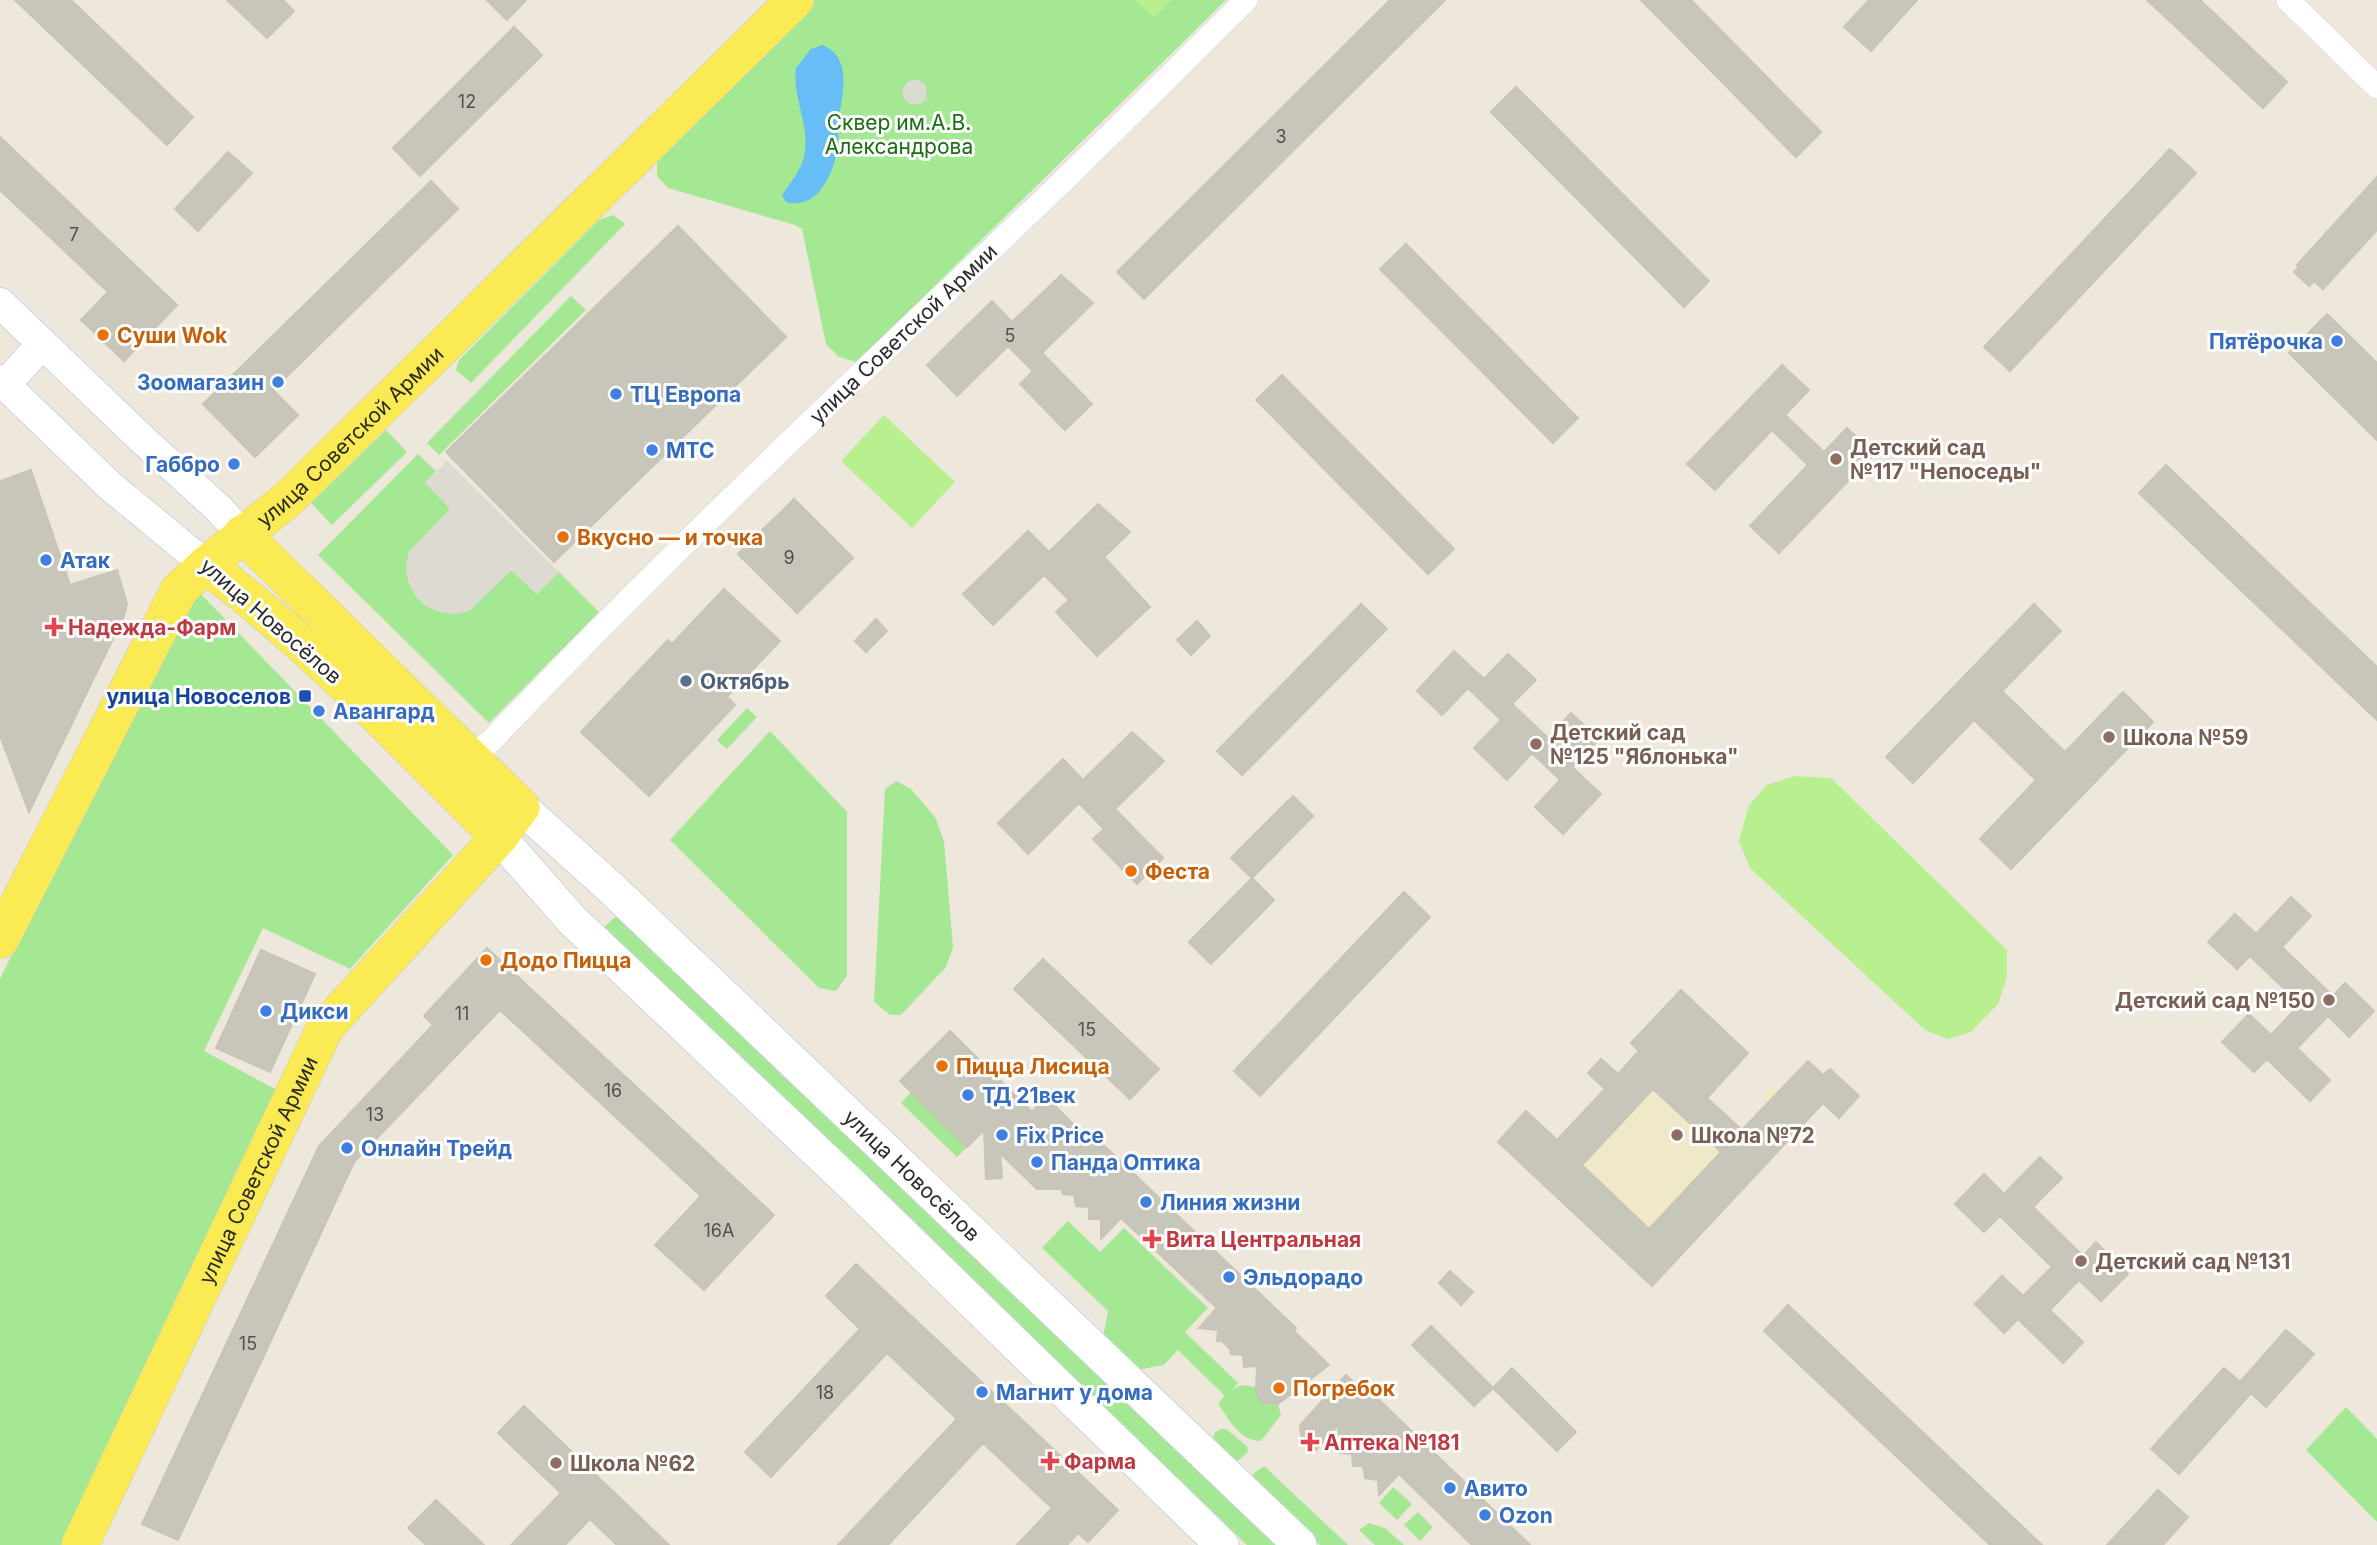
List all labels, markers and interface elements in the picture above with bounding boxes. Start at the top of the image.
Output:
house number: 12 [458,91,476,112]
park label: Сквер им.А.В. Александрова [825,110,973,159]
house number: 3 [1275,126,1287,147]
house number: 7 [69,224,79,245]
street label: улица Советской Армии [804,238,1002,428]
place label: Суши Wok [117,323,228,348]
house number: 5 [1005,325,1015,346]
marker: Суши Wok [95,327,111,343]
place label: Пятёрочка [2209,329,2323,354]
marker: Пятёрочка [2329,333,2345,349]
street label: улица Советской Армии [251,341,448,532]
place label: Зоомагазин [137,370,264,395]
marker: Зоомагазин [270,374,286,390]
place label: ТЦ Европа [630,382,741,407]
marker: ТЦ Европа [608,386,624,402]
place label: Детский сад №117 "Непоседы" [1850,435,2041,484]
place label: МТС [666,438,714,463]
marker: МТС [644,442,660,458]
marker: Детский сад №117 "Непоседы" [1828,451,1844,467]
place label: Габбро [145,452,220,477]
marker: Габбро [226,456,242,472]
place label: Вкусно — и точка [577,525,763,550]
marker: Вкусно — и точка [555,529,571,545]
house number: 9 [783,547,795,568]
place label: Атак [60,548,111,573]
marker: Атак [38,552,54,568]
street label: улица Новосёлов [195,553,347,689]
place label: Надежда-Фарм [68,615,236,640]
marker: Надежда-Фарм [46,619,62,635]
place label: Октябрь [700,669,790,694]
marker: Октябрь [678,673,694,689]
place label: улица Новоселов [106,684,291,709]
marker: улица Новоселов [297,688,313,704]
place label: Авангард [333,699,435,724]
marker: Авангард [311,703,327,719]
place label: Детский сад №125 "Яблонька" [1550,720,1739,769]
place label: Школа №59 [2123,725,2248,750]
marker: Школа №59 [2101,729,2117,745]
marker: Детский сад №125 "Яблонька" [1528,736,1544,752]
place label: Феста [1145,859,1210,884]
marker: Феста [1123,863,1139,879]
place label: Додо Пицца [500,948,632,973]
marker: Додо Пицца [478,952,494,968]
place label: Детский сад №150 [2115,988,2315,1013]
marker: Детский сад №150 [2321,992,2337,1008]
place label: Дикси [280,999,349,1024]
marker: Дикси [258,1003,274,1019]
house number: 11 [455,1003,469,1024]
house number: 15 [1078,1019,1096,1040]
street label: улица Советской Армии [193,1052,322,1288]
place label: Пицца Лисица [956,1054,1110,1079]
marker: Пицца Лисица [934,1058,950,1074]
house number: 16 [604,1080,622,1101]
place label: ТД 21век [982,1083,1076,1108]
marker: ТД 21век [960,1087,976,1103]
house number: 13 [366,1104,384,1125]
street label: улица Новосёлов [839,1104,985,1246]
place label: Fix Price [1016,1123,1104,1148]
place label: Школа №72 [1691,1123,1815,1148]
marker: Fix Price [994,1127,1010,1143]
marker: Школа №72 [1669,1127,1685,1143]
place label: Онлайн Трейд [361,1136,512,1161]
marker: Онлайн Трейд [339,1140,355,1156]
place label: Панда Оптика [1051,1150,1201,1175]
marker: Панда Оптика [1029,1154,1045,1170]
place label: Линия жизни [1160,1190,1300,1215]
marker: Линия жизни [1138,1194,1154,1210]
house number: 16А [704,1220,734,1241]
place label: Вита Центральная [1166,1227,1361,1252]
marker: Вита Центральная [1144,1231,1160,1247]
place label: Детский сад №131 [2095,1249,2290,1274]
marker: Детский сад №131 [2073,1253,2089,1269]
place label: Эльдорадо [1243,1265,1363,1290]
marker: Эльдорадо [1221,1269,1237,1285]
house number: 15 [239,1333,257,1354]
place label: Погребок [1293,1376,1396,1401]
place label: Магнит у дома [996,1380,1153,1405]
marker: Погребок [1271,1380,1287,1396]
house number: 18 [816,1382,834,1403]
marker: Магнит у дома [974,1384,990,1400]
place label: Аптека №181 [1324,1430,1460,1455]
marker: Аптека №181 [1302,1434,1318,1450]
place label: Фарма [1064,1449,1136,1474]
place label: Школа №62 [570,1451,695,1476]
marker: Фарма [1042,1453,1058,1469]
marker: Школа №62 [548,1455,564,1471]
place label: Авито [1464,1476,1528,1501]
marker: Авито [1442,1480,1458,1496]
place label: Ozon [1499,1503,1553,1528]
marker: Ozon [1477,1507,1493,1523]

